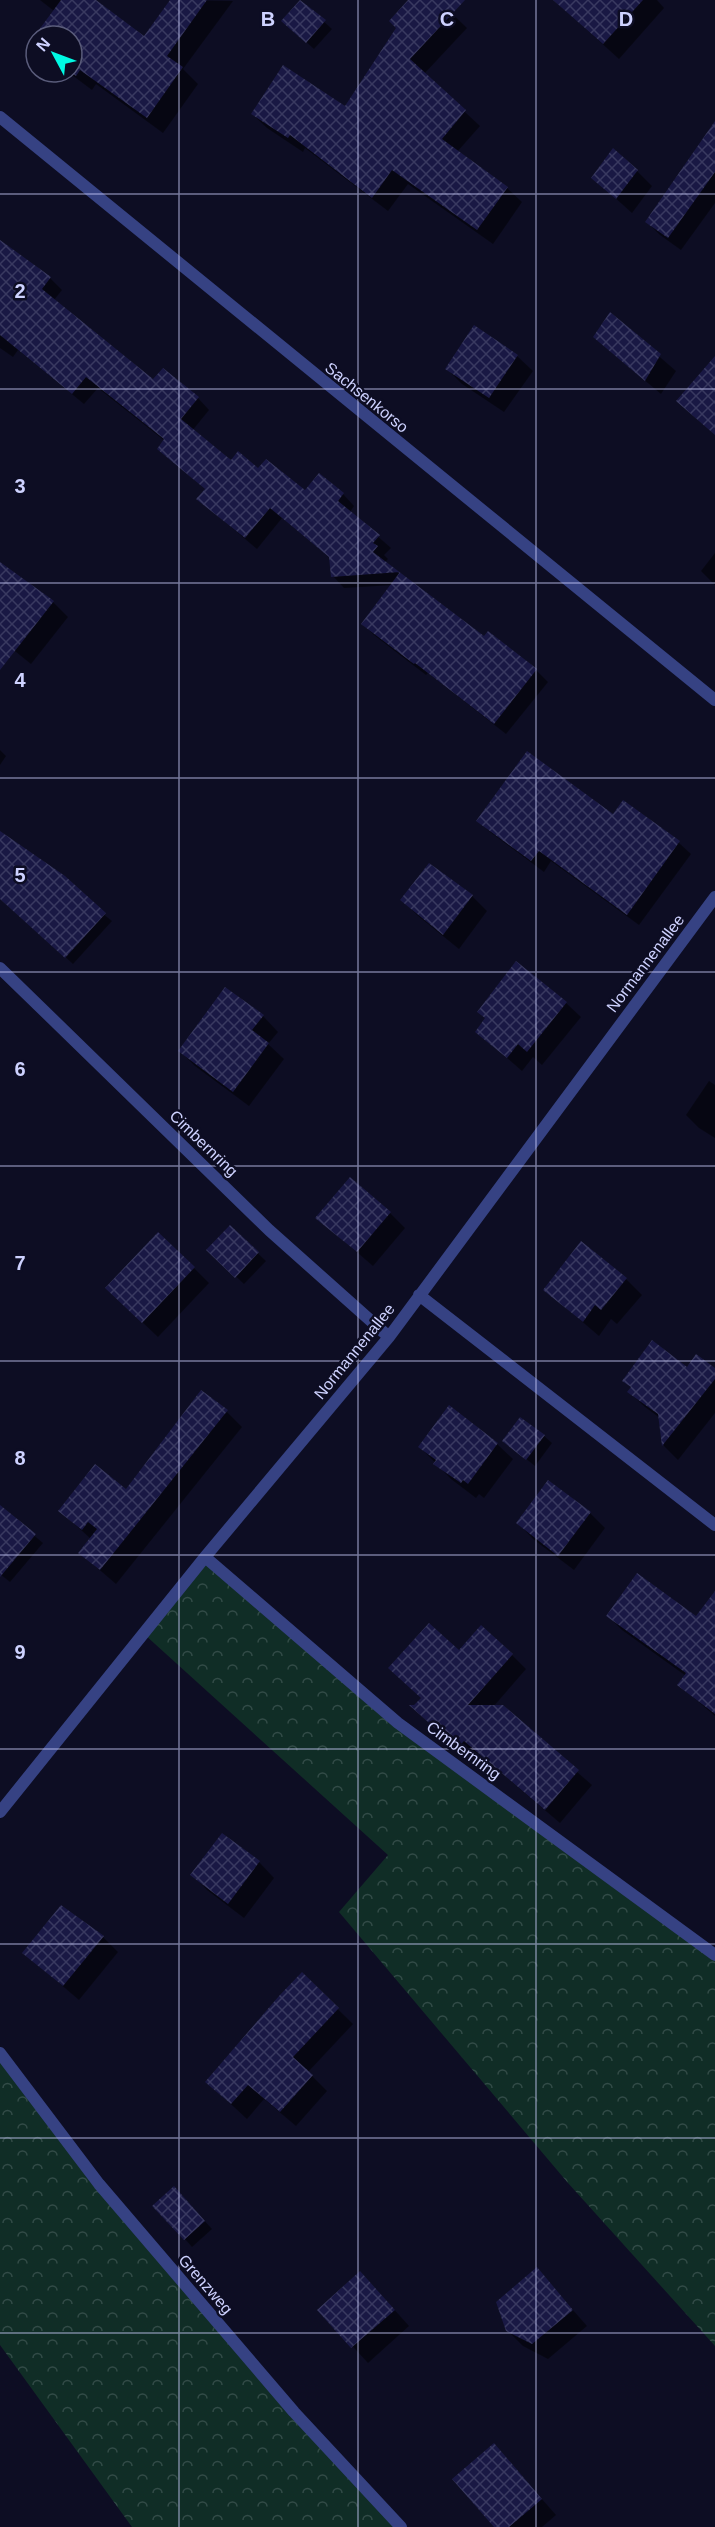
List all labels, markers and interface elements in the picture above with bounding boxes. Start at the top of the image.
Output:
text: B [261,8,275,30]
text: C [440,8,454,30]
text: D [619,8,633,30]
north arrow [24,24,84,84]
text: N [33,35,53,54]
text: 2 [14,280,26,302]
street label: Sachsenkorso [322,359,412,436]
text: 3 [14,475,26,497]
text: 4 [14,669,26,691]
text: 5 [14,864,26,886]
street label: Normannenallee [603,911,688,1015]
text: 6 [14,1058,26,1080]
street label: Cimbernring [166,1107,241,1180]
text: 7 [14,1252,26,1274]
street label: Normannenallee [311,1300,398,1402]
text: 8 [14,1447,26,1469]
text: 9 [14,1641,26,1663]
street label: Cimbernring [423,1718,504,1783]
street label: Grenzweg [175,2251,236,2317]

